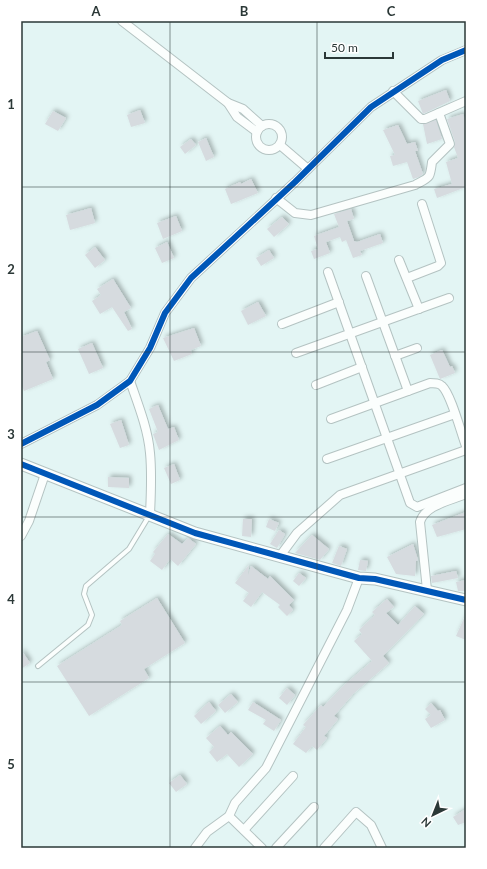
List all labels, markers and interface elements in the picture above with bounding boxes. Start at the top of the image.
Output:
text: A [90,3,101,19]
text: B [240,3,249,19]
text: C [387,3,396,19]
scale bar [325,34,393,60]
text: 50 m [331,40,358,55]
text: 1 [7,96,15,112]
text: 2 [7,261,15,277]
text: 3 [7,426,15,442]
text: 4 [7,591,15,607]
text: 5 [7,756,15,772]
north arrow [413,795,453,835]
text: N [418,815,433,830]

